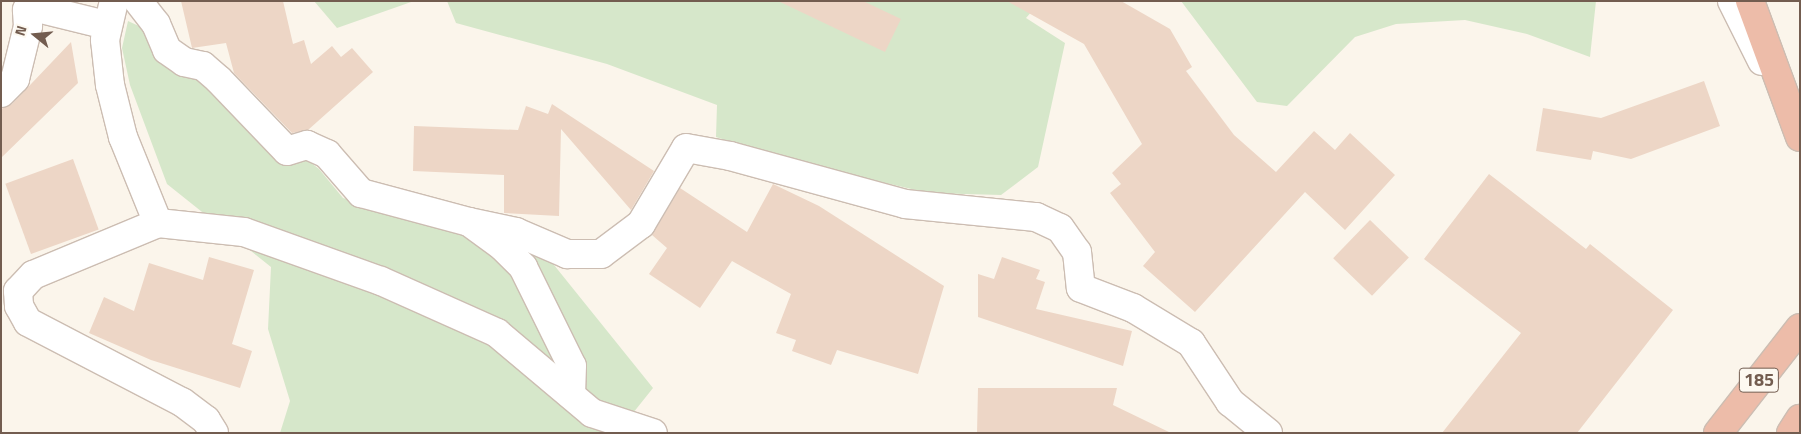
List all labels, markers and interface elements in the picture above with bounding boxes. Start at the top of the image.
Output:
north arrow [10,10,60,60]
text: N [9,23,32,38]
road number: 185 [1738,364,1780,396]

